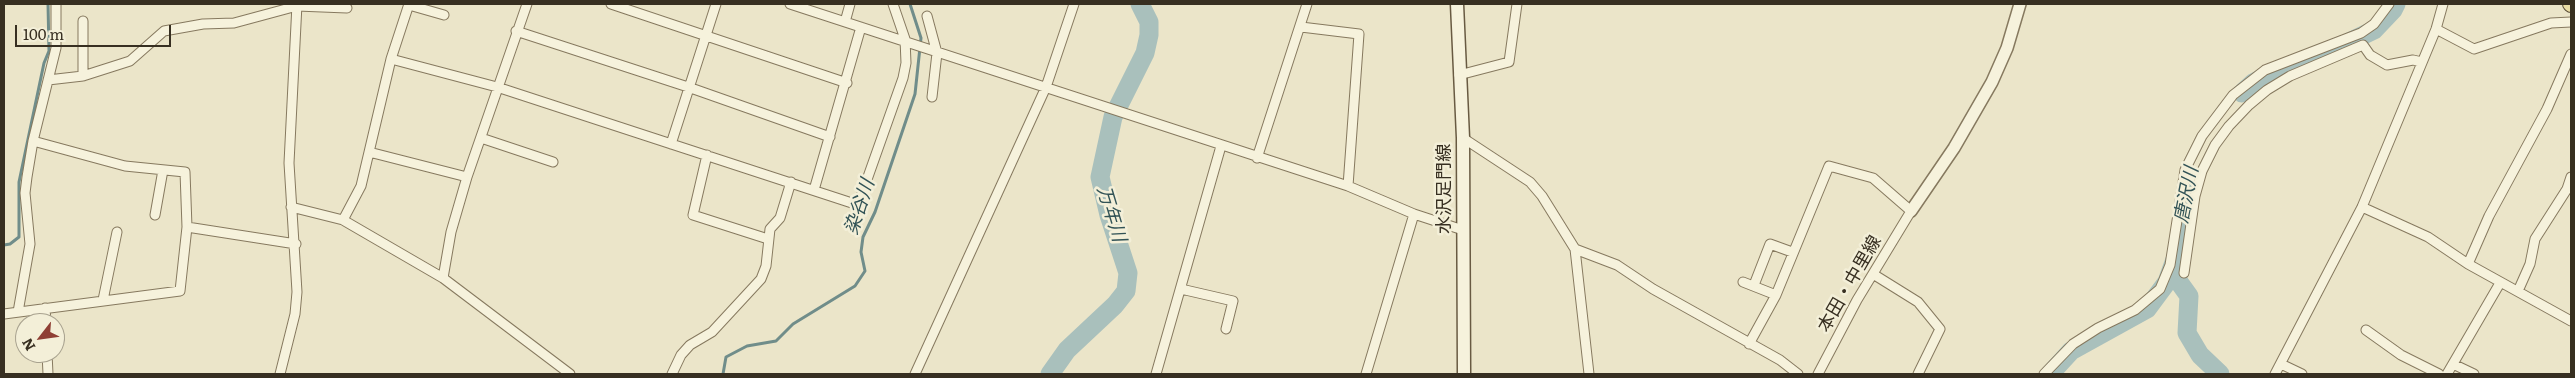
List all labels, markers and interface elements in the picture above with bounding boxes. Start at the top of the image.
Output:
scale bar [18,15,174,47]
text: 100 m [23,22,64,45]
street label: 水沢足門線 [1434,144,1456,234]
water label: 唐沢川 [2170,165,2204,225]
water label: 染谷川 [840,176,880,238]
water label: 万年川 [1092,183,1130,245]
street label: 本田・中里線 [1814,232,1886,336]
north arrow [15,313,65,363]
text: N [16,335,39,355]

